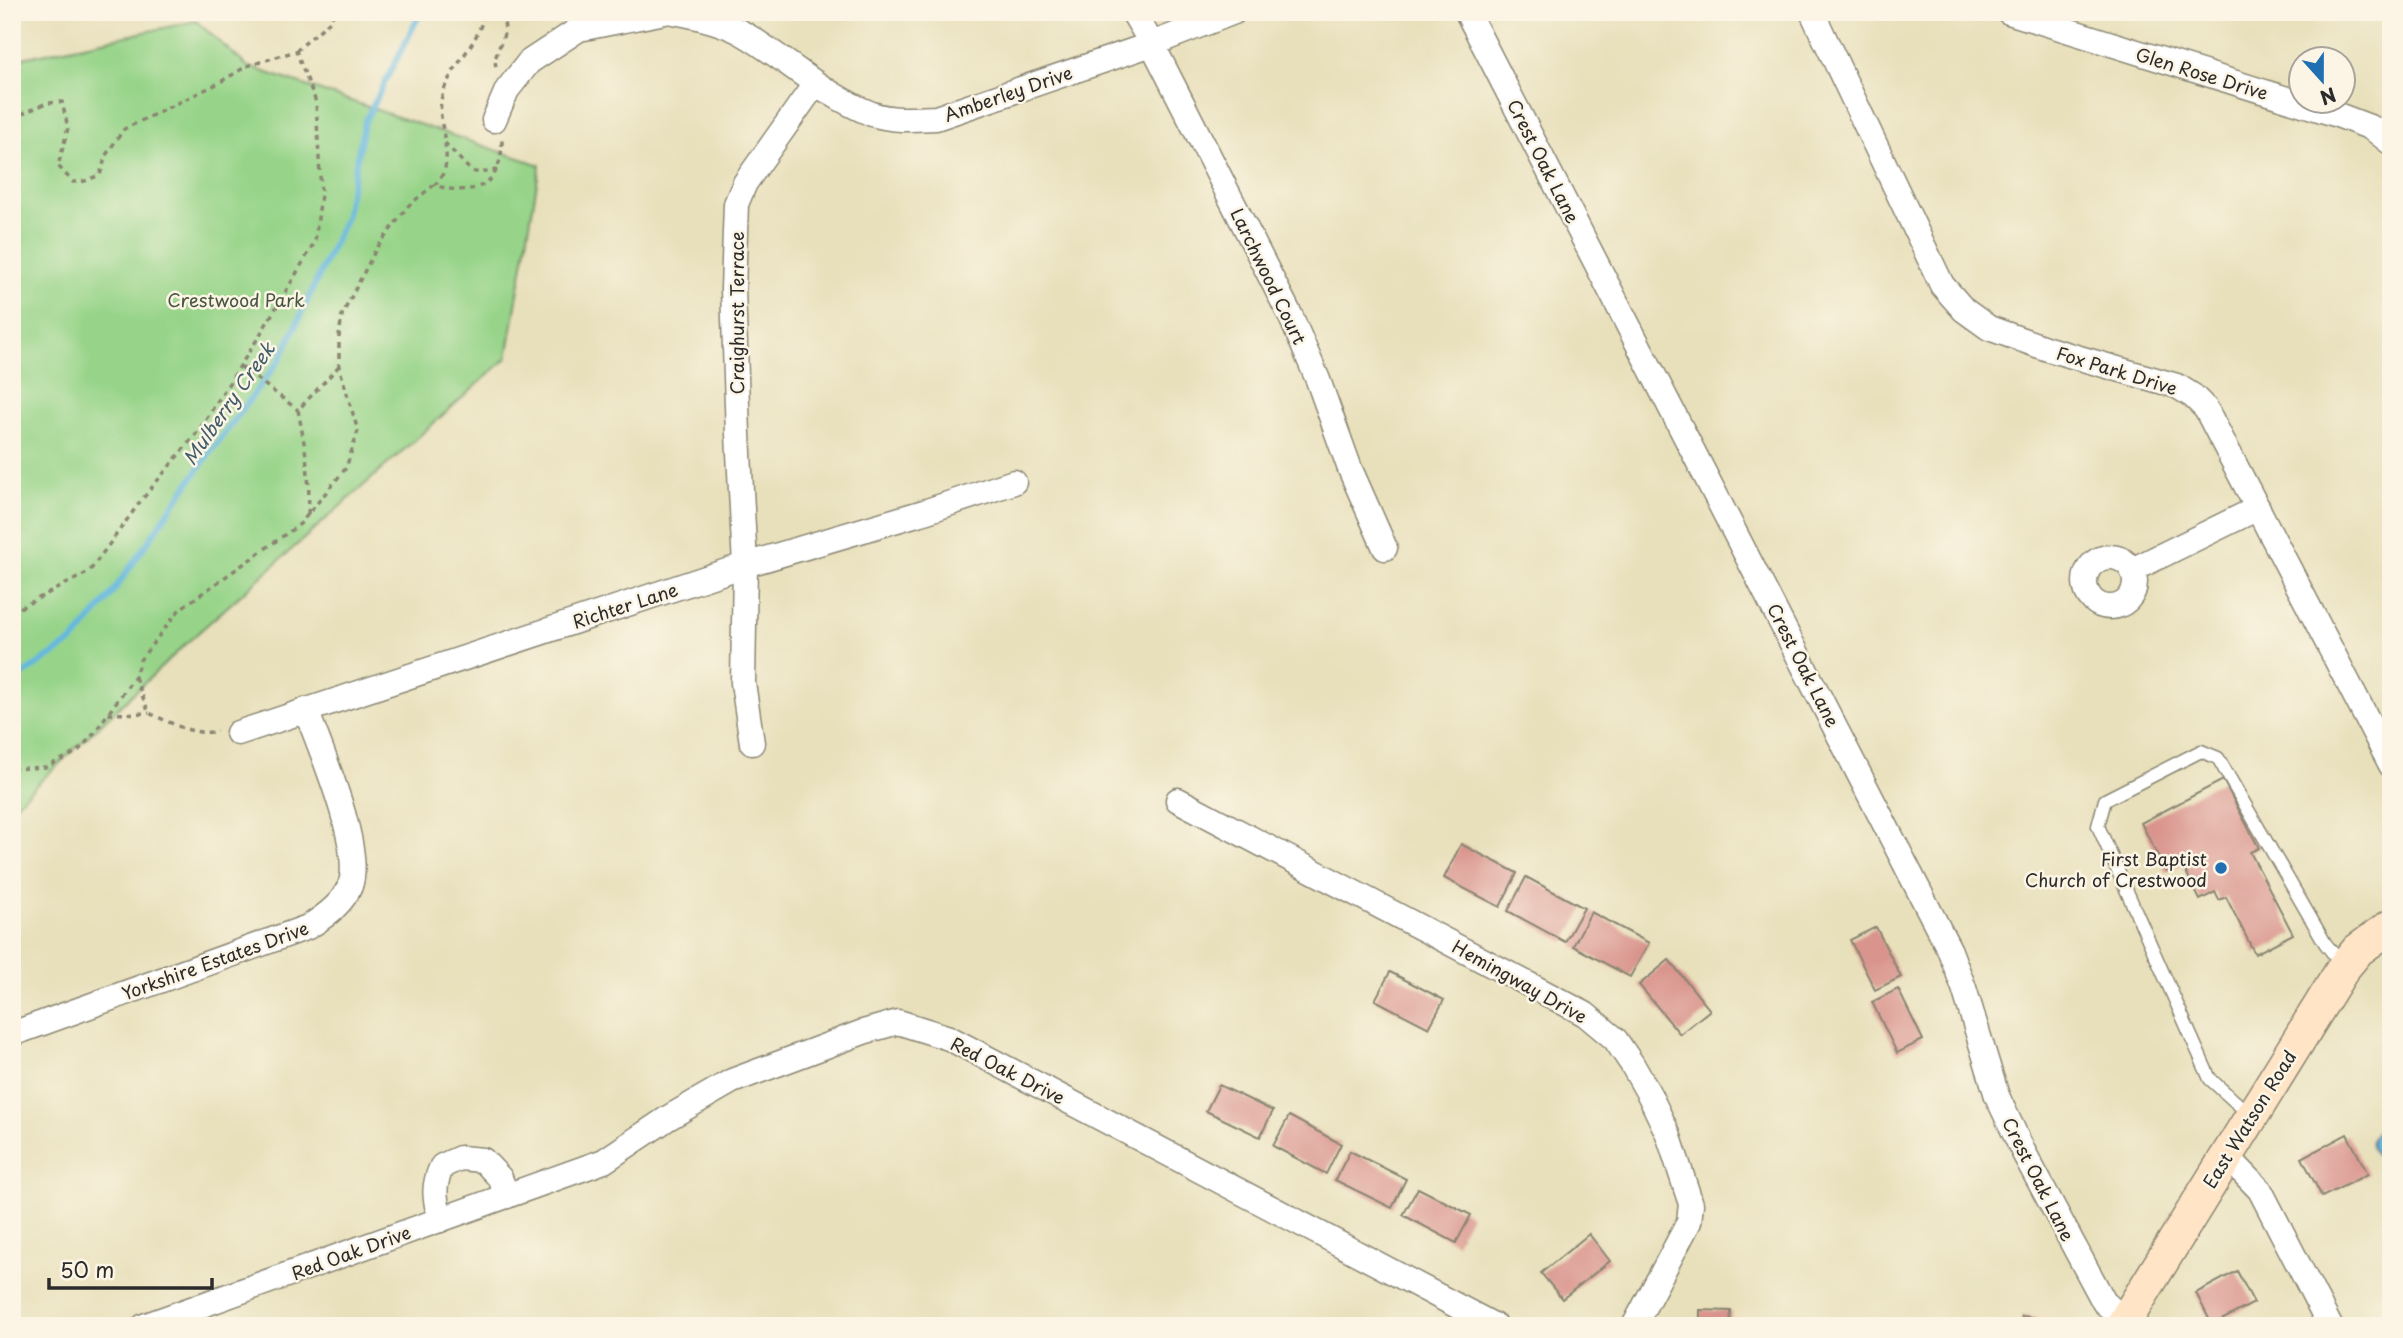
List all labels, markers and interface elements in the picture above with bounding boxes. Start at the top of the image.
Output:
street label: Glen Rose Drive [2132,40,2272,106]
north arrow [2288,46,2358,116]
street label: Amberley Drive [940,58,1076,128]
text: N [2316,81,2340,113]
street label: Crest Oak Lane [1501,94,1587,228]
street label: Larchwood Court [1224,203,1314,349]
street label: Craighurst Terrace [723,231,750,395]
park label: Crestwood Park [167,286,305,313]
water label: Mulberry Creek [175,335,282,470]
street label: Fox Park Drive [2053,339,2181,401]
street label: Richter Lane [569,575,681,635]
street label: Crest Oak Lane [1761,598,1847,732]
place label: First Baptist Church of Crestwood [2025,845,2207,893]
marker: First Baptist Church of Crestwood [2213,860,2229,876]
street label: Yorkshire Estates Drive [118,914,312,1006]
street label: Hemingway Drive [1448,933,1592,1029]
street label: Red Oak Drive [946,1030,1070,1110]
street label: East Watson Road [2196,1045,2302,1193]
street label: Crest Oak Lane [1996,1112,2082,1246]
street label: Red Oak Drive [288,1218,414,1286]
scale bar [49,1247,212,1291]
text: 50 m [60,1253,114,1285]

